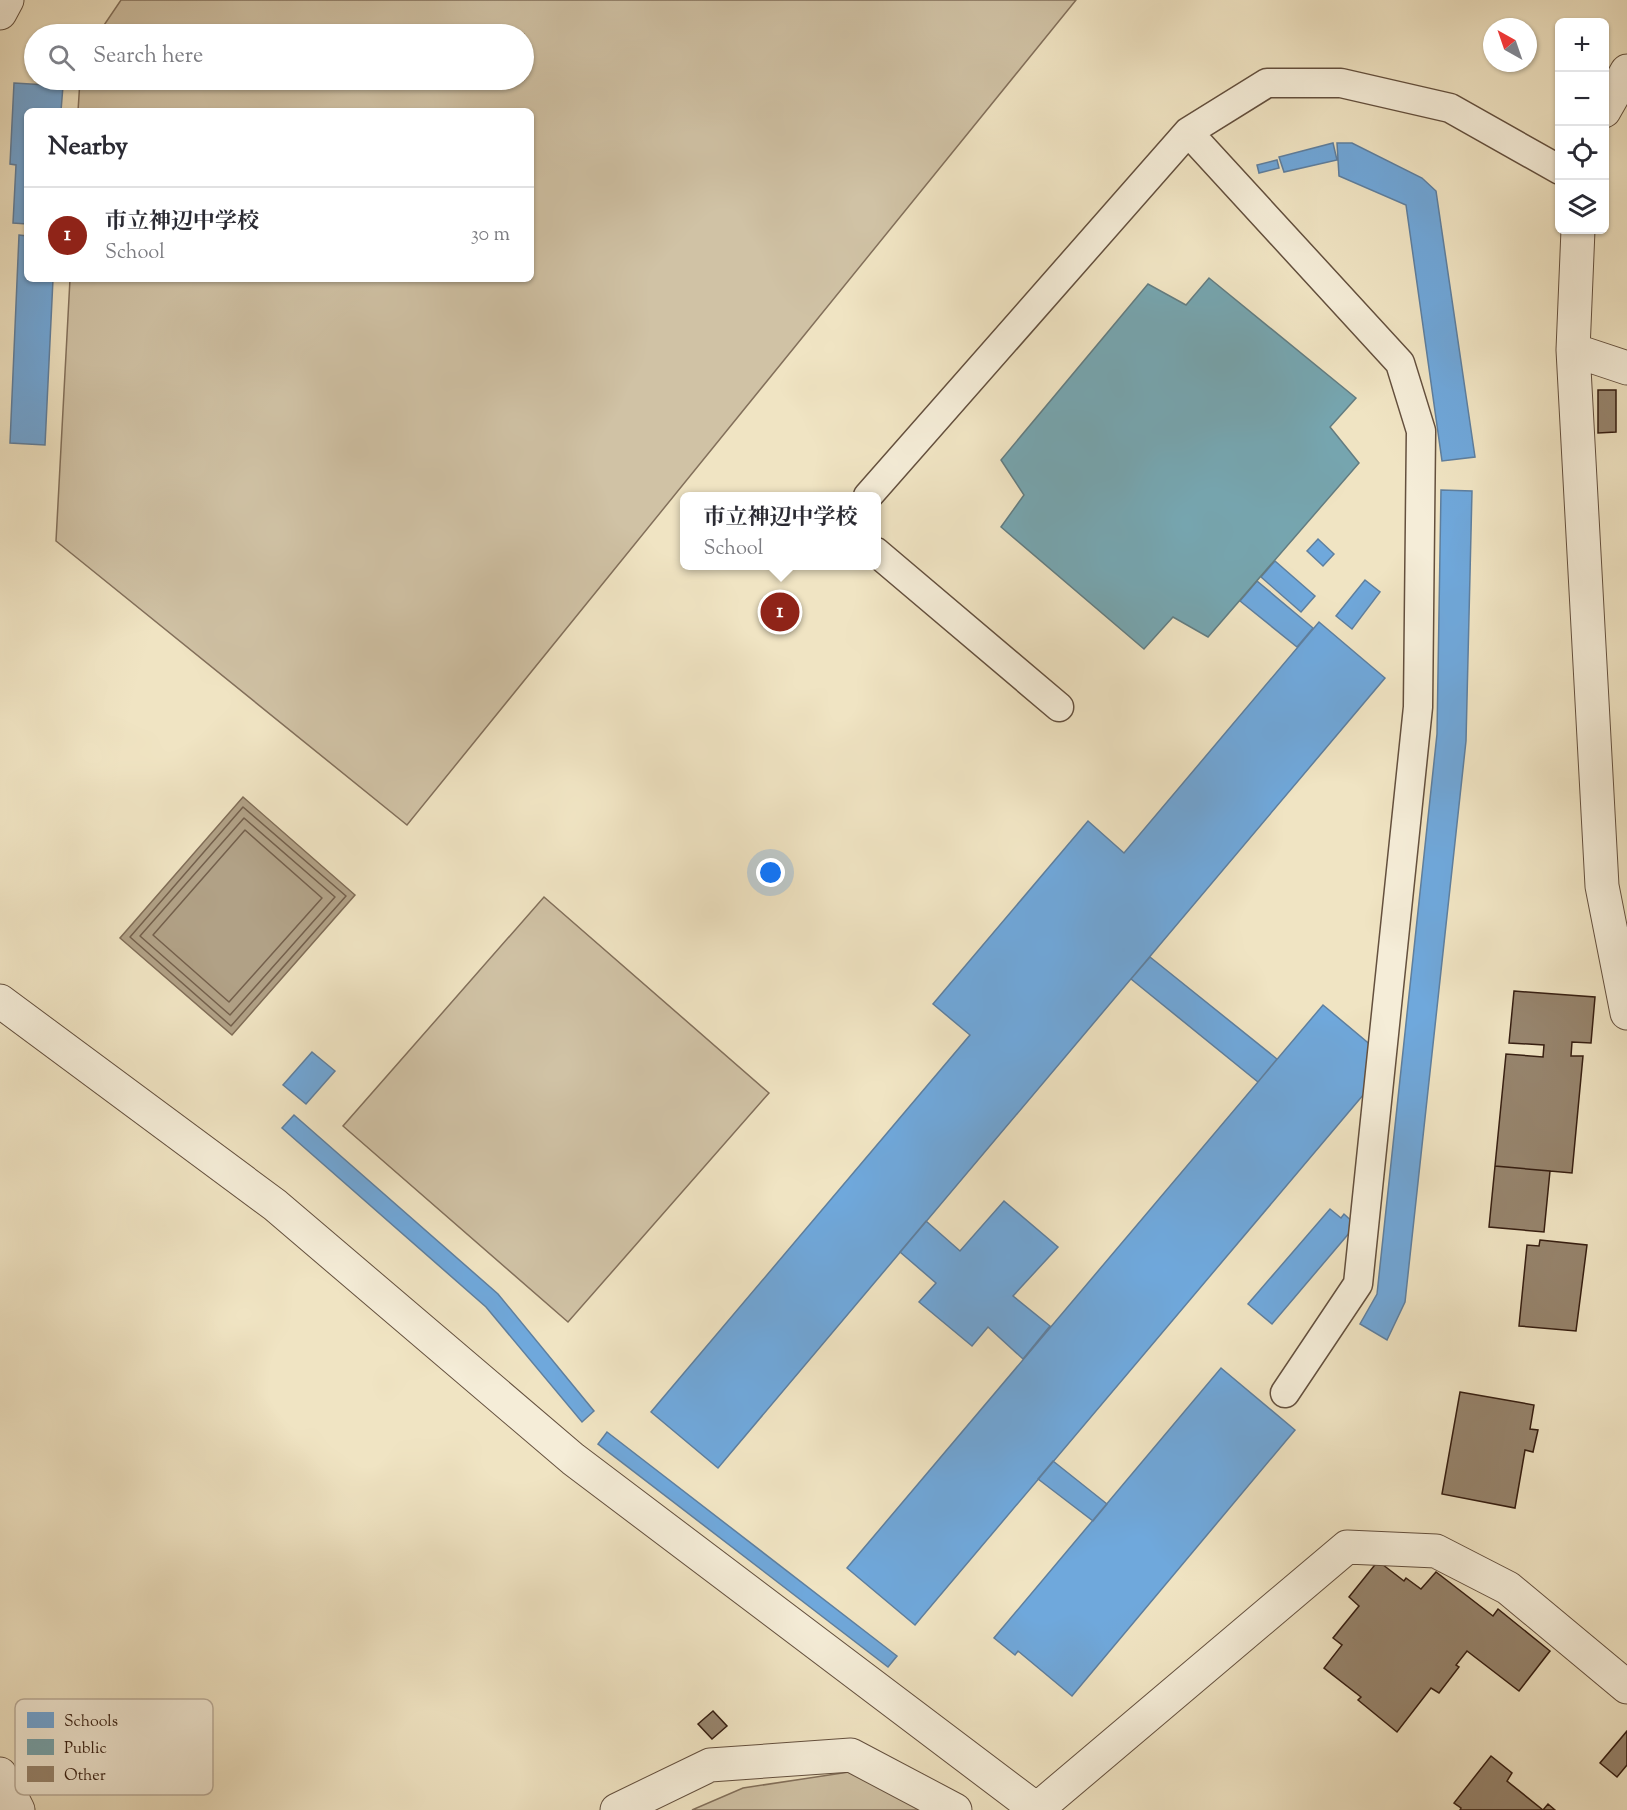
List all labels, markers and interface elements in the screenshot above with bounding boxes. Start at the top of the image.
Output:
north arrow [1483,18,1537,72]
map controls [1555,18,1609,234]
button: + [1555,18,1609,72]
search box [24,24,534,90]
icon: search [45,41,78,74]
text: Search here [93,41,203,73]
button: − [1555,72,1609,126]
button: locate [1555,126,1609,180]
text: Nearby [48,129,128,166]
button: layers [1555,180,1609,234]
text: 市立神辺中学校 [105,207,259,239]
text: 1 [64,221,71,250]
text: 30 m [471,221,510,250]
text: School [105,239,165,268]
popup [680,492,881,570]
text: 市立神辺中学校 [703,503,858,535]
text: School [703,535,763,564]
pin: 1 [760,590,800,634]
your location [756,858,785,887]
legend [15,1699,213,1795]
text: Schools [64,1711,118,1734]
text: Public [64,1738,107,1761]
text: Other [64,1765,106,1788]

